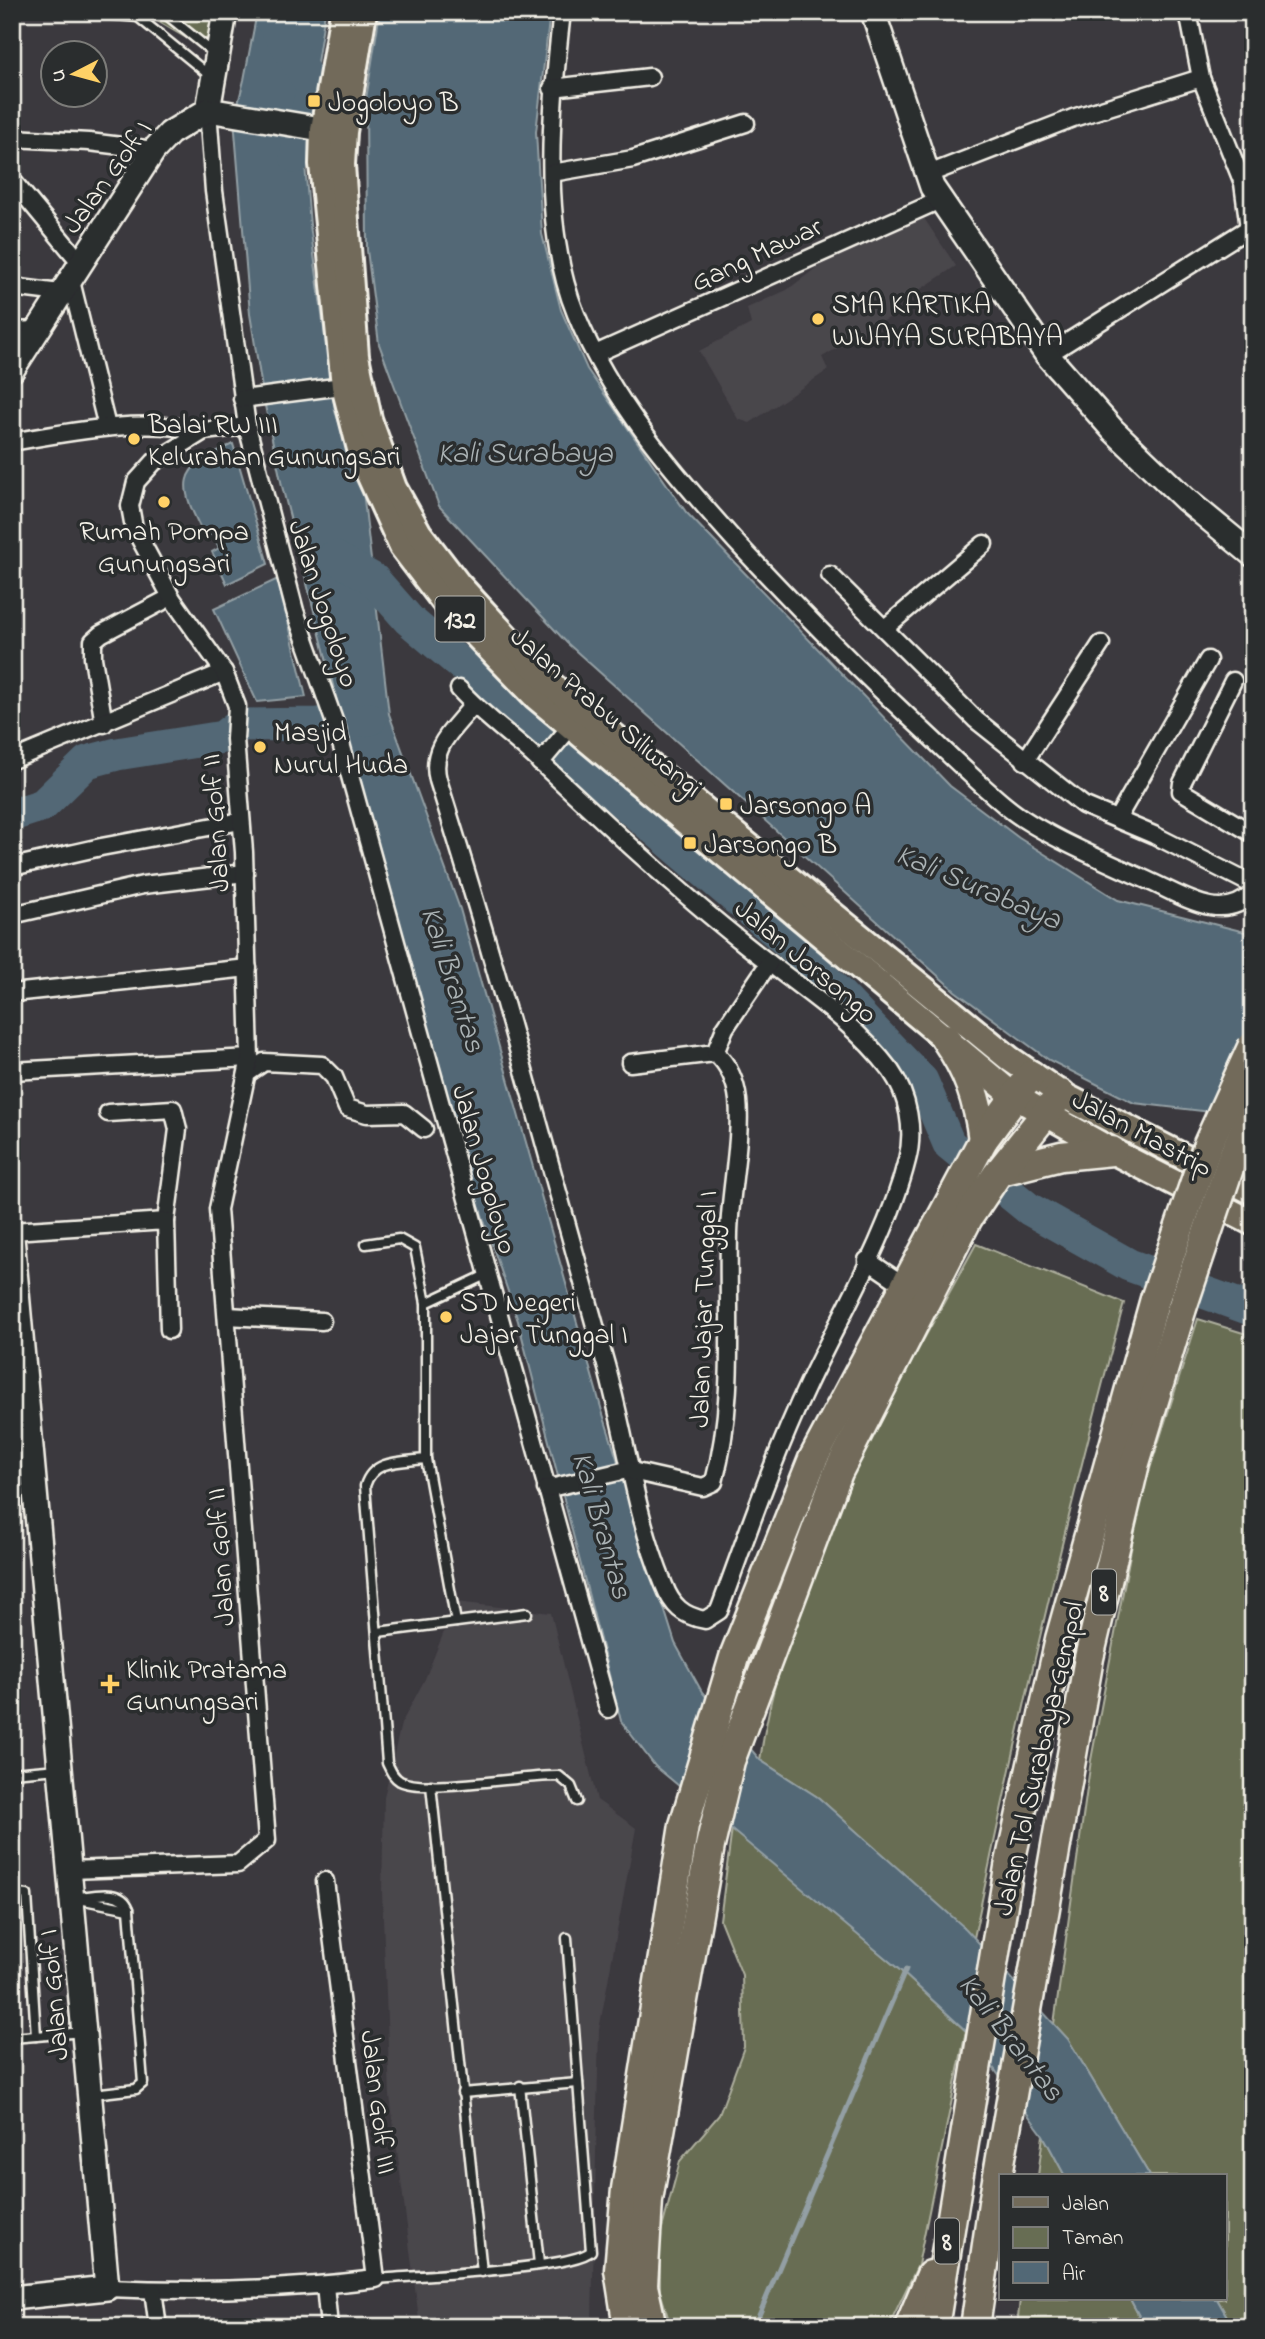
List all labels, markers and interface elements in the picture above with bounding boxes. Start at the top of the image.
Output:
north arrow [38,38,108,108]
text: U [46,68,74,83]
place label: Jogoloyo B [328,84,459,125]
marker: Jogoloyo B [306,93,322,109]
street label: Jalan Golf I [53,113,164,243]
street label: Gang Mawar [685,208,830,304]
place label: SMA KARTIKA WIJAYA SURABAYA [832,286,1063,359]
marker: SMA KARTIKA WIJAYA SURABAYA [810,311,826,327]
place label: Balai RW III Kelurahan Gunungsari [147,406,401,479]
marker: Balai RW III Kelurahan Gunungsari [126,431,142,447]
water label: Kali Surabaya [437,433,614,477]
marker: Rumah Pompa Gunungsari [156,494,172,510]
place label: Rumah Pompa Gunungsari [79,513,249,586]
street label: Jalan Jogoloyo [275,515,368,693]
road number: 132 [435,596,484,642]
street label: Jalan Prabu Siliwangi [499,618,710,809]
place label: Masjid Nurul Huda [274,714,408,787]
marker: Masjid Nurul Huda [252,739,268,755]
street label: Jalan Golf II [192,752,243,893]
place label: Jarsongo A [740,787,872,828]
marker: Jarsongo A [718,796,734,812]
place label: Jarsongo B [704,826,837,867]
water label: Kali Surabaya [888,834,1068,944]
marker: Jarsongo B [682,835,698,851]
street label: Jalan Jorsongo [724,890,885,1035]
water label: Kali Brantas [407,901,496,1059]
street label: Jalan Jogoloyo [439,1081,526,1259]
street label: Jalan Mastrip [1064,1081,1219,1189]
street label: Jalan Jajar Tunggal I [681,1190,730,1428]
place label: SD Negeri Jajar Tunggal I [460,1284,628,1357]
marker: SD Negeri Jajar Tunggal I [438,1309,454,1325]
water label: Kali Brantas [558,1447,642,1605]
street label: Jalan Golf II [197,1486,248,1627]
road number: 8 [1092,1569,1116,1614]
street label: Jalan Tol Surabaya–Gempol [984,1597,1097,1920]
place label: Klinik Pratama Gunungsari [126,1651,287,1724]
marker: Klinik Pratama Gunungsari [100,1674,120,1694]
street label: Jalan Golf I [29,1927,82,2062]
water label: Kali Brantas [946,1966,1074,2112]
street label: Jalan Golf III [347,2028,406,2177]
legend [999,2174,1226,2300]
text: Jalan [1062,2190,1109,2220]
road number: 8 [935,2218,959,2264]
text: Taman [1062,2224,1123,2254]
text: Air [1062,2260,1086,2290]

